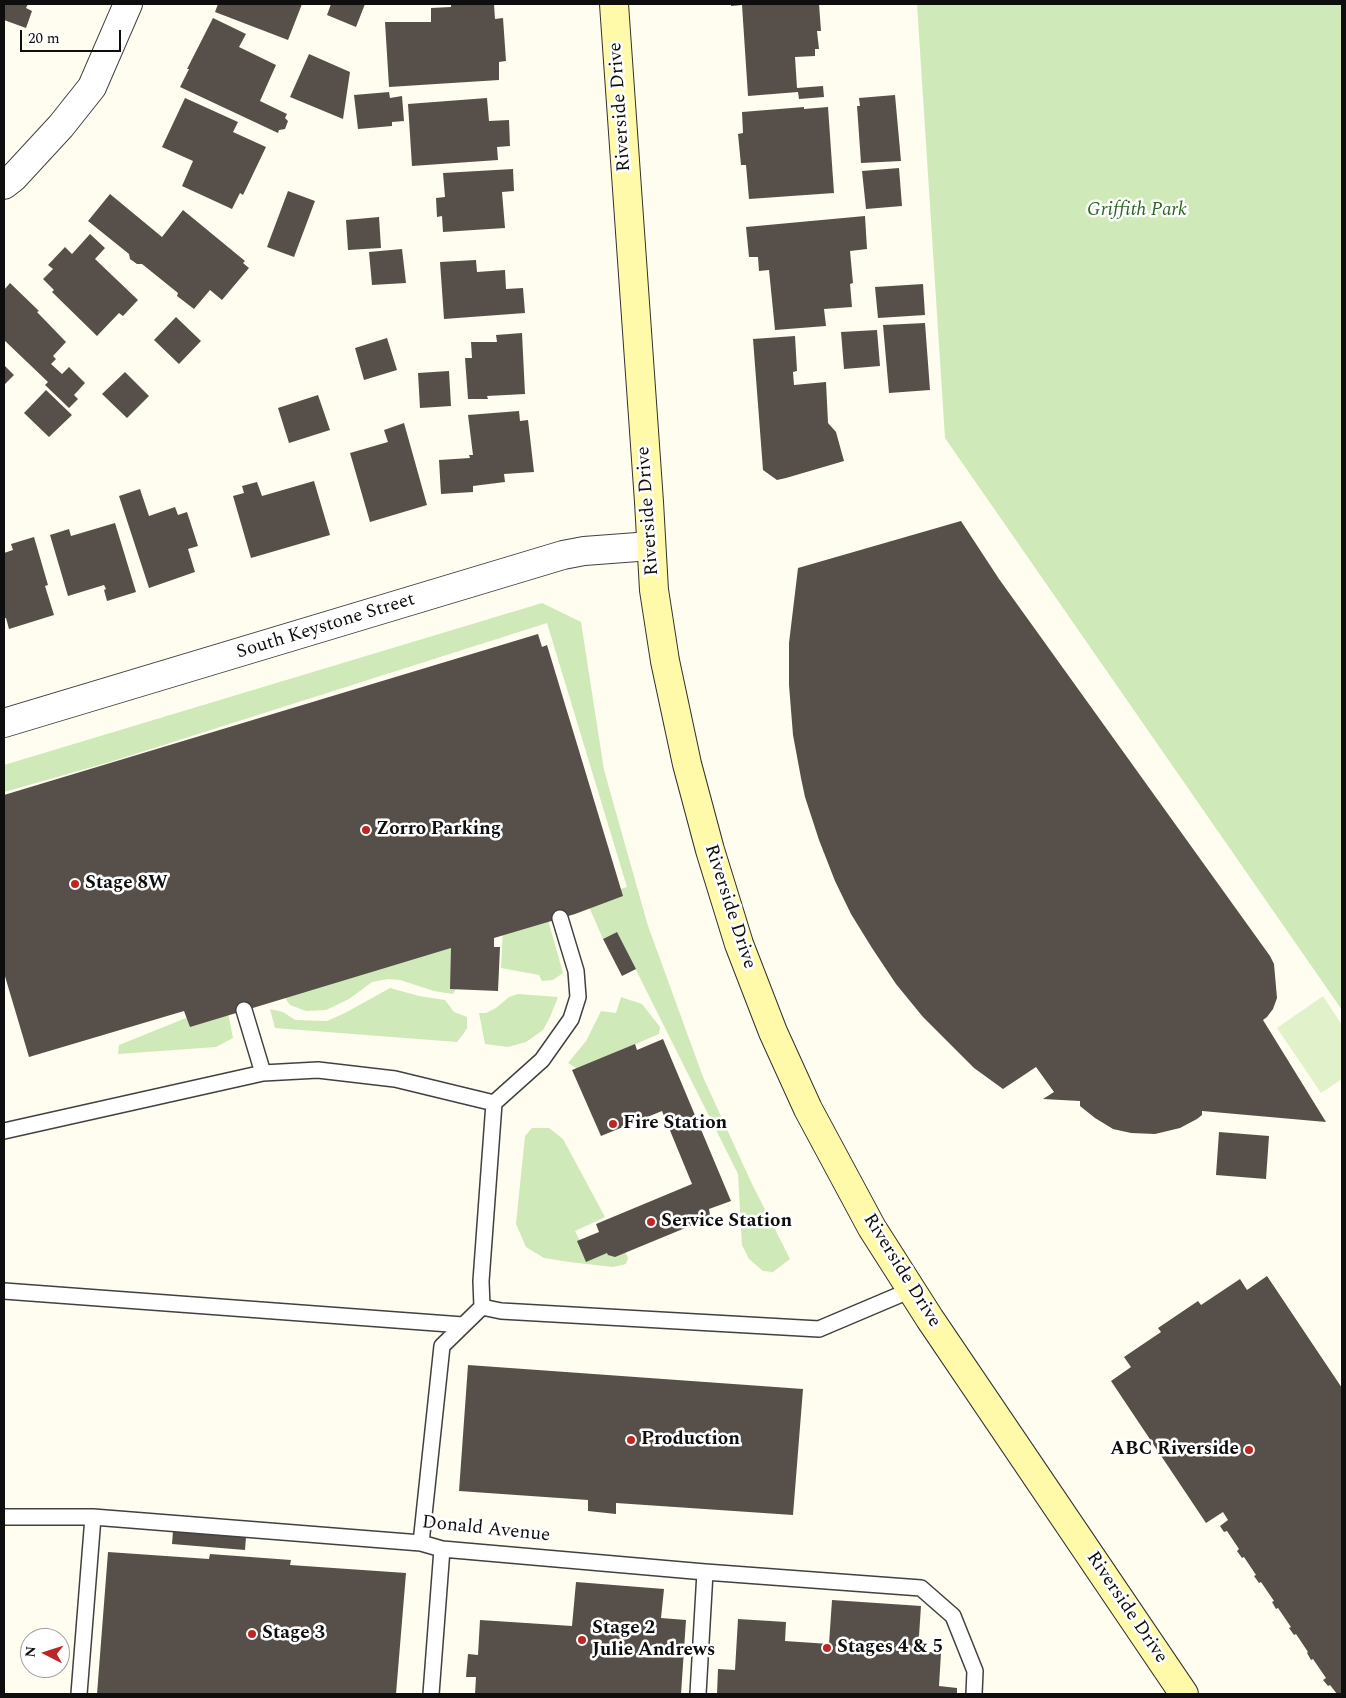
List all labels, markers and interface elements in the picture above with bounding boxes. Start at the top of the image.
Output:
scale bar [22,20,124,52]
text: 20 m [28,27,60,50]
street label: Riverside Drive [605,42,637,172]
park label: Griffith Park [1087,200,1187,222]
street label: Riverside Drive [633,446,665,576]
street label: South Keystone Street [234,589,418,665]
place label: Zorro Parking [376,819,501,841]
marker: Zorro Parking [360,824,372,836]
street label: Riverside Drive [698,842,760,972]
place label: Stage 8W [85,873,168,895]
marker: Stage 8W [69,878,81,890]
place label: Fire Station [623,1113,727,1135]
marker: Fire Station [607,1118,619,1130]
street label: Riverside Drive [857,1210,945,1332]
place label: Service Station [661,1211,792,1233]
marker: Service Station [645,1216,657,1228]
place label: Production [641,1429,740,1451]
marker: Production [625,1434,637,1446]
place label: ABC Riverside [1110,1439,1239,1461]
marker: ABC Riverside [1243,1444,1255,1456]
street label: Donald Avenue [421,1512,551,1548]
street label: Riverside Drive [1080,1548,1172,1668]
place label: Stage 2 Julie Andrews [592,1618,715,1662]
place label: Stage 3 [262,1623,325,1645]
north arrow [20,1628,70,1678]
marker: Stage 3 [246,1628,258,1640]
marker: Stage 2 Julie Andrews [576,1634,588,1646]
place label: Stages 4 & 5 [837,1637,943,1659]
marker: Stages 4 & 5 [821,1642,833,1654]
text: N [20,1645,42,1658]

